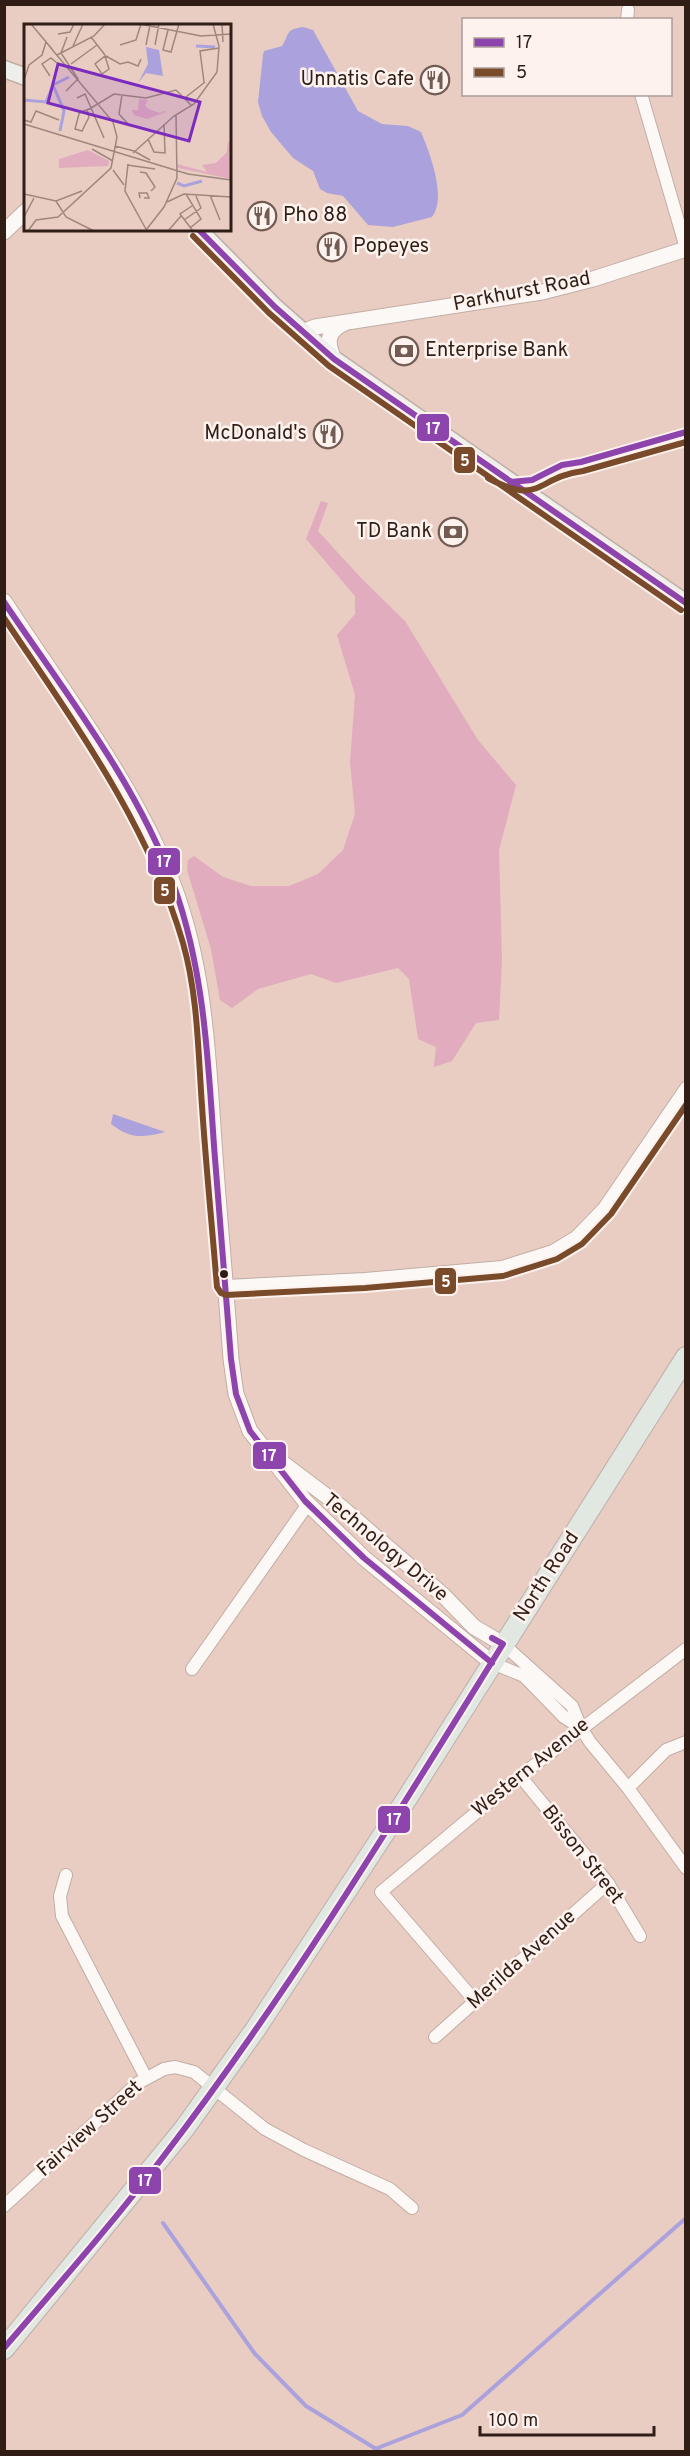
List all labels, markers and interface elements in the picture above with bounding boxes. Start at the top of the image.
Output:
legend [462,18,672,96]
inset map [24,24,231,231]
text: 17 [516,32,532,55]
text: 5 [516,62,527,85]
restaurant icon: Unnatis Cafe [419,64,451,96]
place label: Unnatis Cafe [300,67,414,93]
restaurant icon: Pho 88 [246,200,278,232]
place label: Pho 88 [283,203,347,229]
restaurant icon: Popeyes [316,231,348,263]
place label: Popeyes [353,234,429,260]
street label: Parkhurst Road [451,266,593,318]
bank icon: Enterprise Bank [388,335,420,367]
place label: Enterprise Bank [425,338,568,364]
line badge: 17 [416,413,450,442]
restaurant icon: McDonald's [312,418,344,450]
text: 17 [426,420,440,440]
place label: McDonald's [204,421,307,447]
line badge: 5 [453,446,476,474]
text: 5 [460,452,470,472]
bank icon: TD Bank [437,516,469,548]
place label: TD Bank [356,519,432,545]
line badge: 17 [147,847,181,876]
text: 17 [157,853,171,873]
line badge: 5 [153,876,176,905]
text: 5 [160,882,170,902]
line badge: 5 [434,1267,457,1295]
unlabelled marker [218,1268,230,1280]
text: 5 [441,1273,451,1293]
line badge: 17 [252,1441,287,1470]
text: 17 [262,1447,276,1467]
street label: Technology Drive [317,1488,453,1608]
street label: North Road [508,1527,586,1627]
street label: Western Avenue [467,1713,595,1823]
street label: Bisson Street [535,1800,629,1910]
line badge: 17 [377,1805,411,1834]
text: 17 [387,1811,401,1831]
street label: Merilda Avenue [462,1904,582,2016]
street label: Fairview Street [32,2075,148,2183]
line badge: 17 [128,2166,162,2195]
text: 17 [138,2172,152,2192]
scale bar [480,2399,654,2437]
text: 100 m [489,2410,538,2433]

